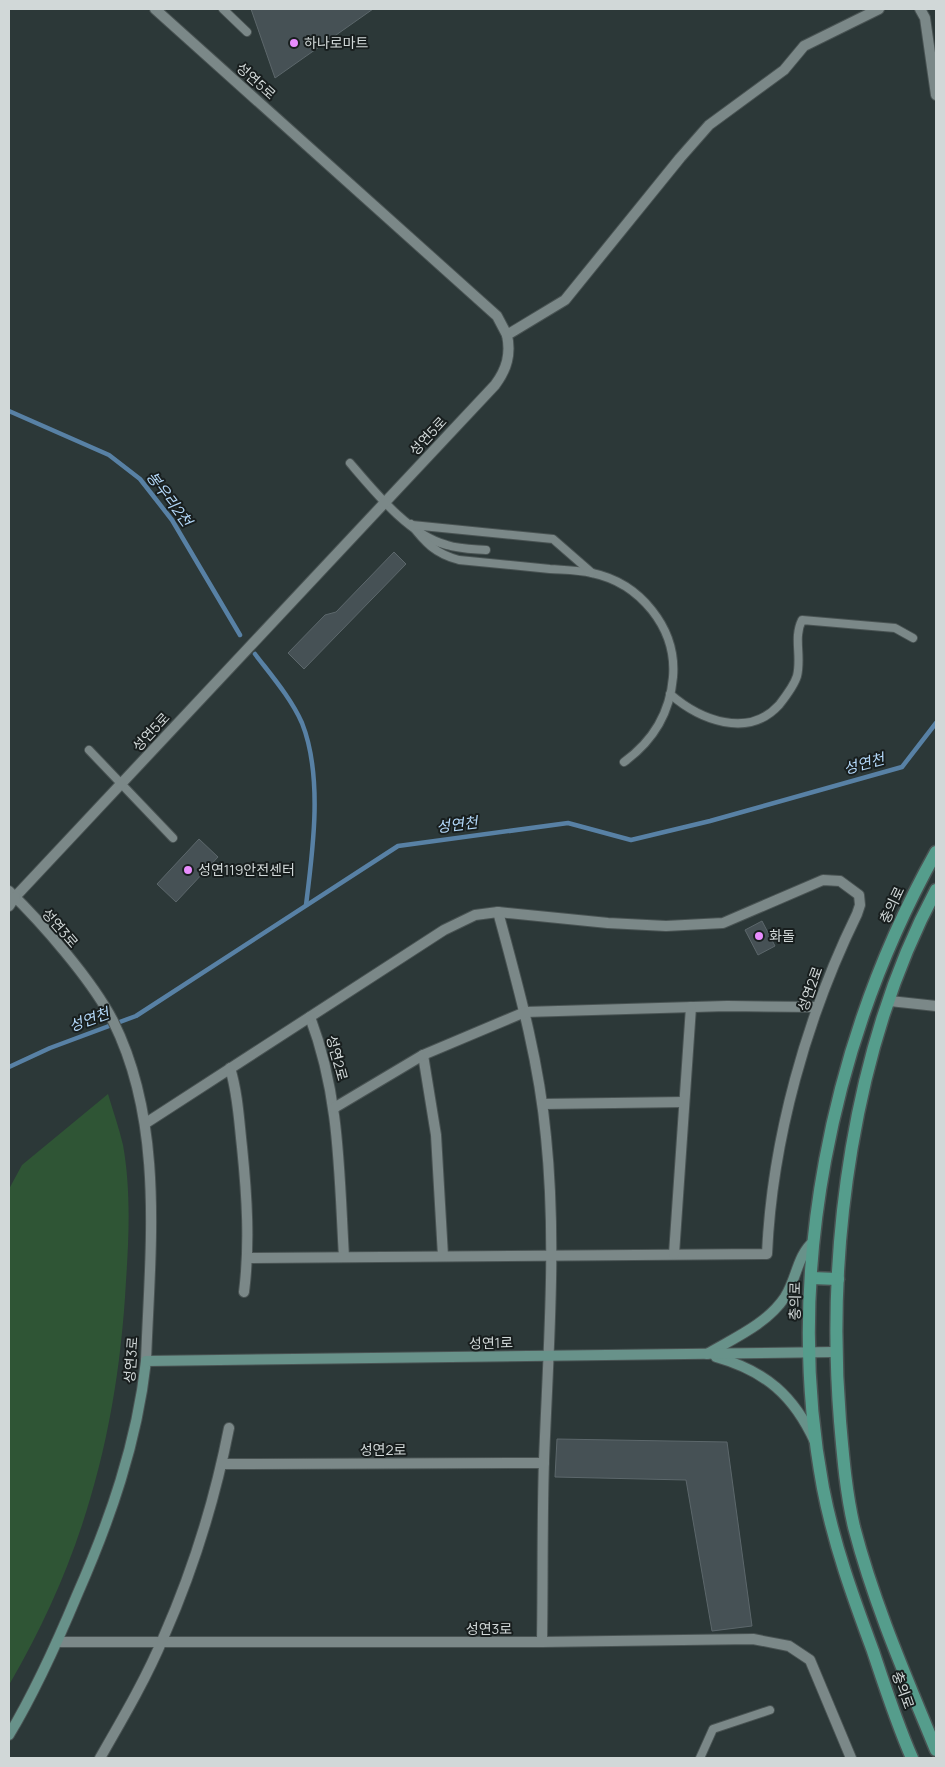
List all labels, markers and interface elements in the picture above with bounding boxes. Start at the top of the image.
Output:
place label: 하나로마트 [304,33,369,52]
marker: 하나로마트 [288,37,300,49]
street label: 성연5로 [233,58,280,103]
street label: 성연5로 [405,412,451,459]
water label: 봉우리2천 [142,467,198,532]
street label: 성연5로 [128,708,174,755]
water label: 성연천 [841,747,889,779]
water label: 성연천 [435,811,481,837]
place label: 성연119안전센터 [198,860,295,879]
marker: 성연119안전센터 [182,864,194,876]
street label: 충의로 [875,883,908,926]
street label: 성연3로 [38,904,83,951]
place label: 화돌 [769,926,795,945]
marker: 화돌 [753,930,765,942]
street label: 성연2로 [793,964,826,1014]
water label: 성연천 [66,1002,114,1036]
street label: 성연2로 [322,1033,353,1083]
street label: 충의로 [785,1281,804,1320]
street label: 성연1로 [469,1333,513,1352]
street label: 성연3로 [119,1336,142,1384]
street label: 성연2로 [360,1440,406,1459]
street label: 성연3로 [466,1619,512,1638]
street label: 충의로 [888,1668,919,1711]

